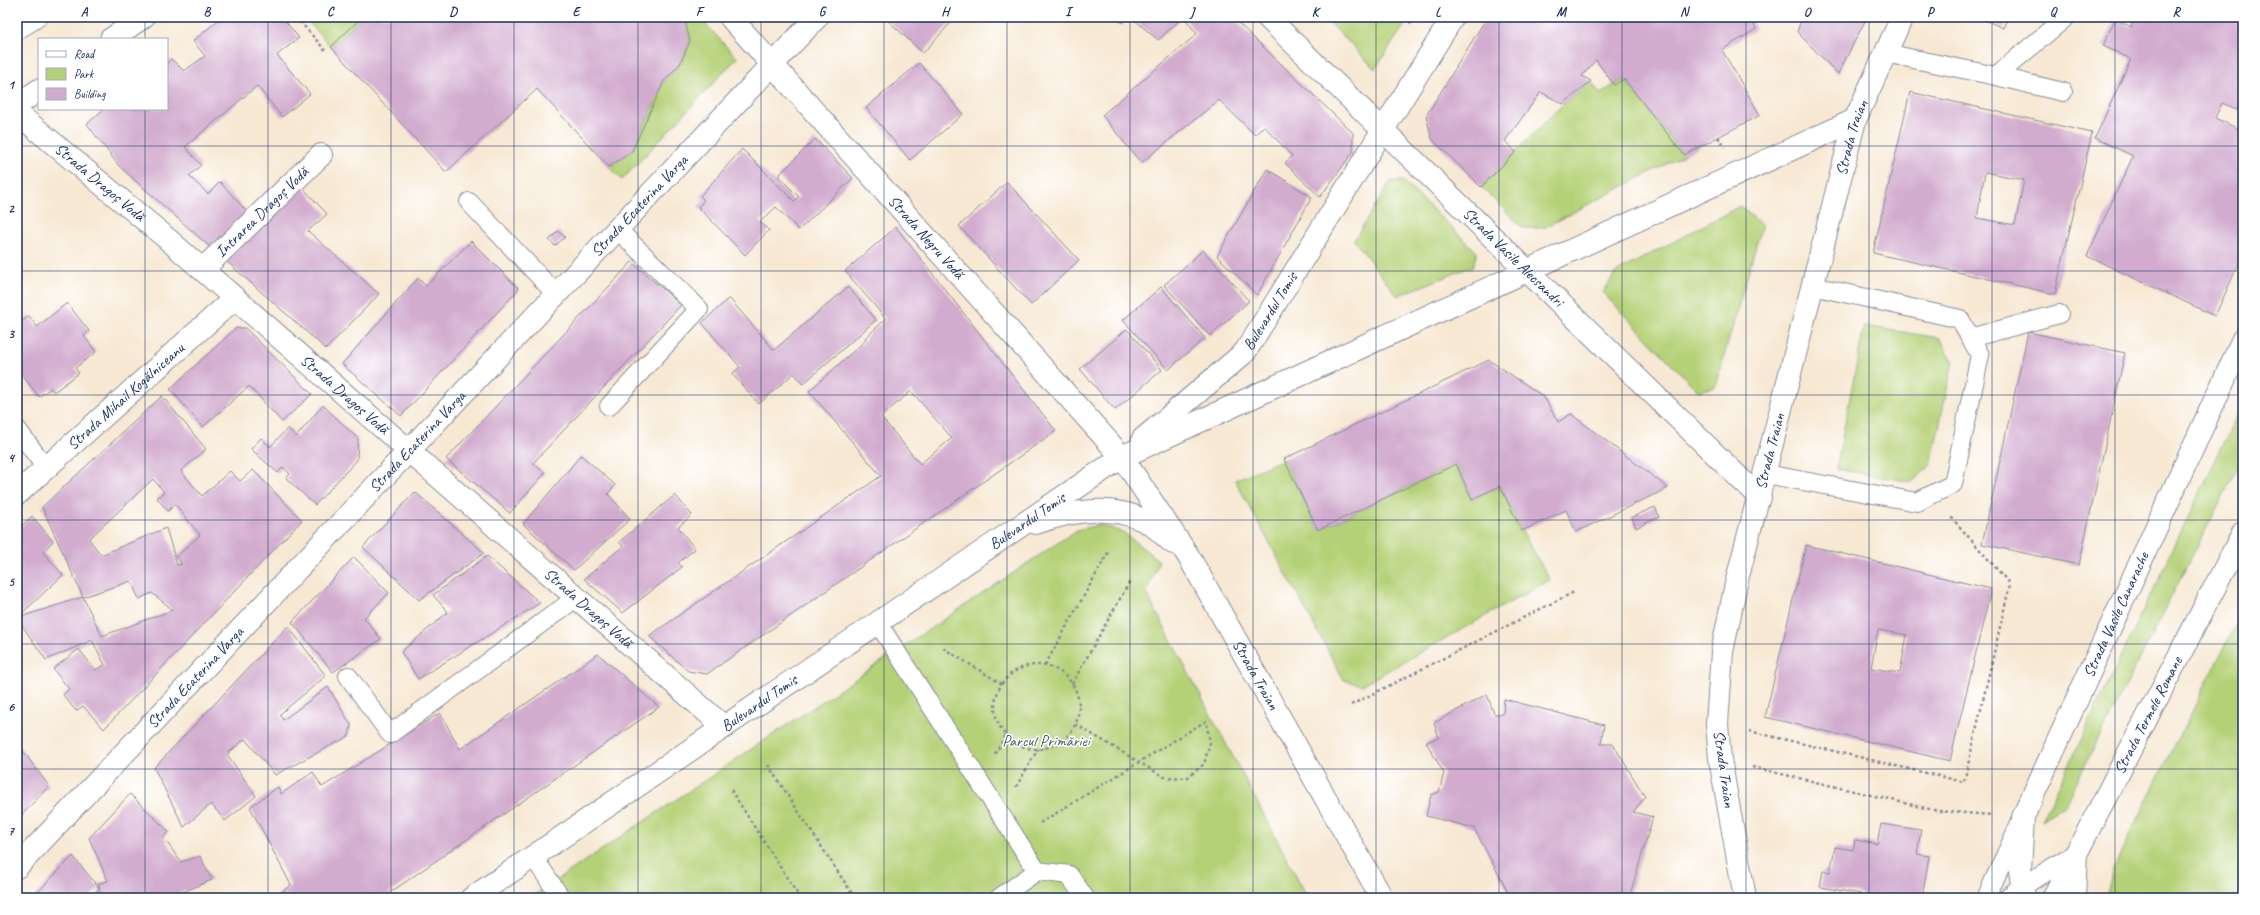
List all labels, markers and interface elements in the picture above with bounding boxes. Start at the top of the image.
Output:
text: A [81,4,89,20]
text: B [204,4,212,20]
text: C [327,4,335,20]
text: D [449,4,458,20]
text: E [573,4,582,20]
text: F [696,4,705,20]
text: G [819,4,827,20]
text: H [941,4,951,20]
text: I [1065,4,1074,20]
text: J [1189,4,1196,20]
text: K [1312,4,1322,20]
text: L [1435,4,1442,20]
text: M [1556,4,1567,20]
text: N [1680,4,1691,20]
text: O [1804,4,1813,20]
text: P [1927,4,1936,20]
text: Q [2050,4,2058,20]
text: R [2172,4,2181,20]
legend [38,38,168,110]
text: Road [74,46,96,62]
text: Park [74,66,95,82]
text: 1 [8,77,16,93]
text: Building [74,86,106,102]
street label: Strada Traian [1831,96,1873,178]
street label: Strada Dragoș Vodă [51,139,151,227]
street label: Strada Ecaterina Varga [587,150,693,261]
street label: Intrarea Dragoș Vodă [211,161,314,262]
street label: Strada Negru Vodă [884,191,970,285]
text: 2 [8,201,15,217]
street label: Strada Vasile Alecsandri [1459,204,1569,312]
street label: Bulevardul Tomis [1239,267,1303,354]
text: 3 [8,326,15,342]
street label: Strada Mihail Kogălniceanu [63,338,189,454]
street label: Strada Dragoș Vodă [296,350,395,440]
street label: Strada Ecaterina Varga [365,386,471,497]
street label: Strada Traian [1751,410,1790,491]
text: 4 [8,450,16,466]
street label: Bulevardul Tomis [985,487,1070,554]
street label: Strada Vasile Canarache [2079,547,2154,681]
street label: Strada Dragoș Vodă [540,564,638,654]
text: 5 [8,574,15,590]
street label: Strada Ecaterina Varga [143,621,249,733]
street label: Strada Traian [1228,636,1284,714]
street label: Strada Termele Romane [2109,652,2188,777]
street label: Bulevardul Tomis [717,669,802,736]
text: 6 [8,699,15,715]
street label: Strada Traian [1709,729,1739,810]
park label: Parcul Primăriei [1002,731,1092,751]
text: 7 [8,823,15,839]

